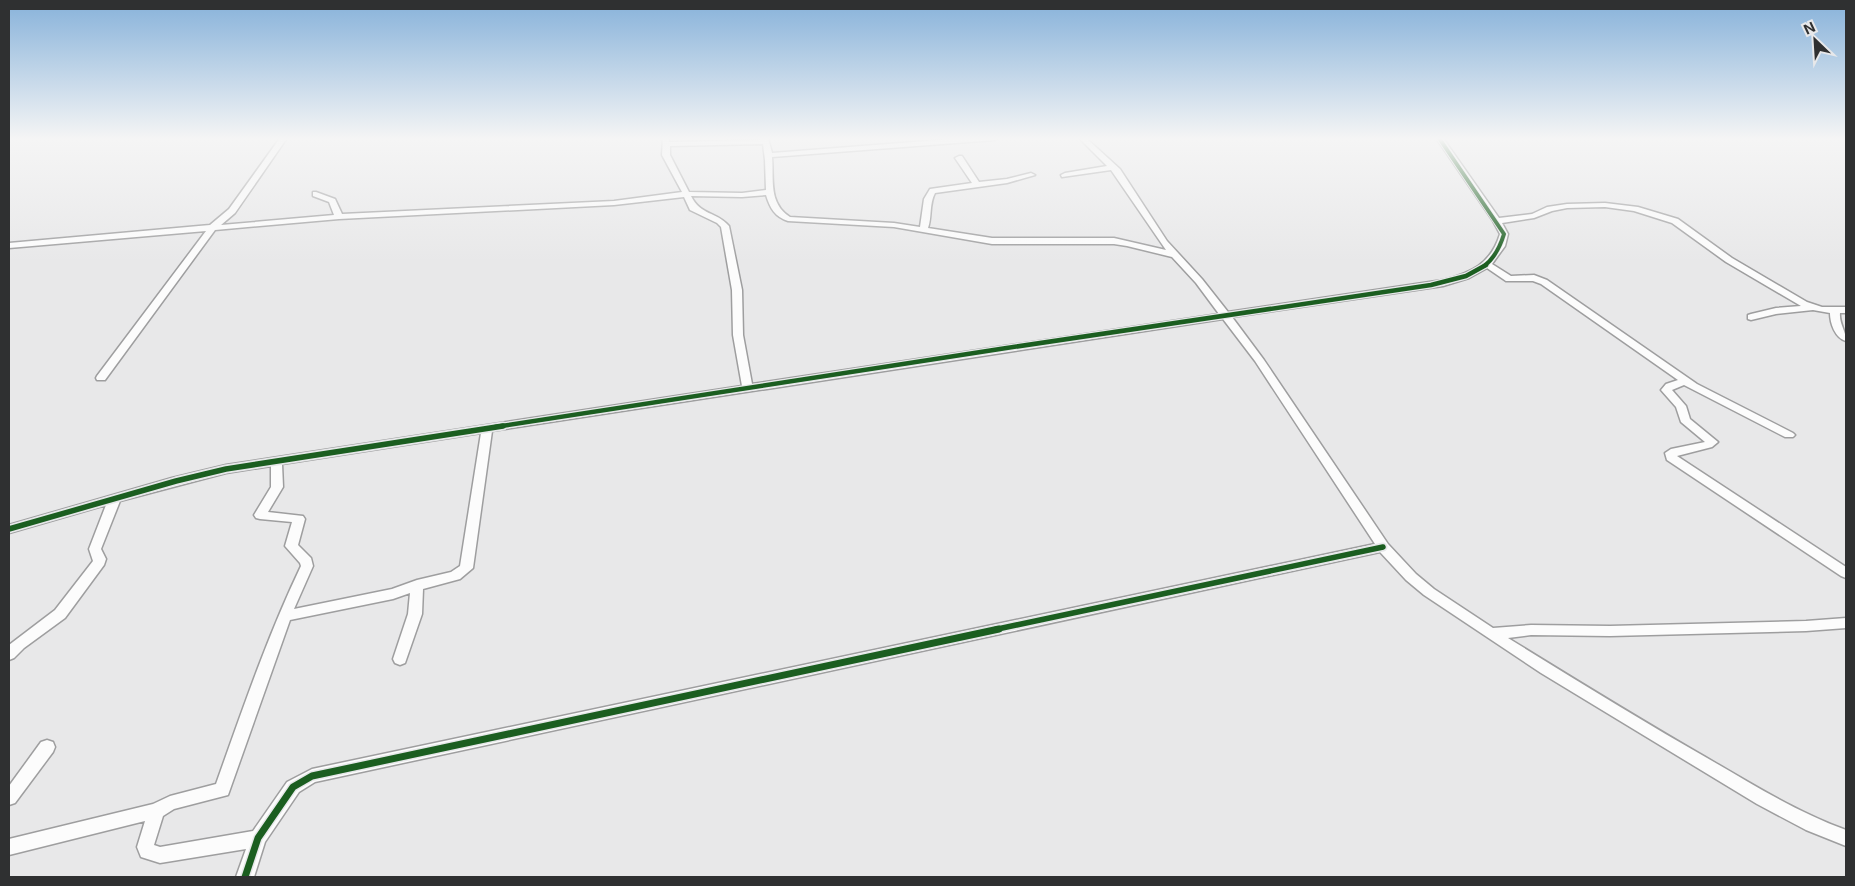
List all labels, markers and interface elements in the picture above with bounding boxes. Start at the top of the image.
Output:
north arrow [1790,15,1840,65]
text: N [1801,18,1818,38]

